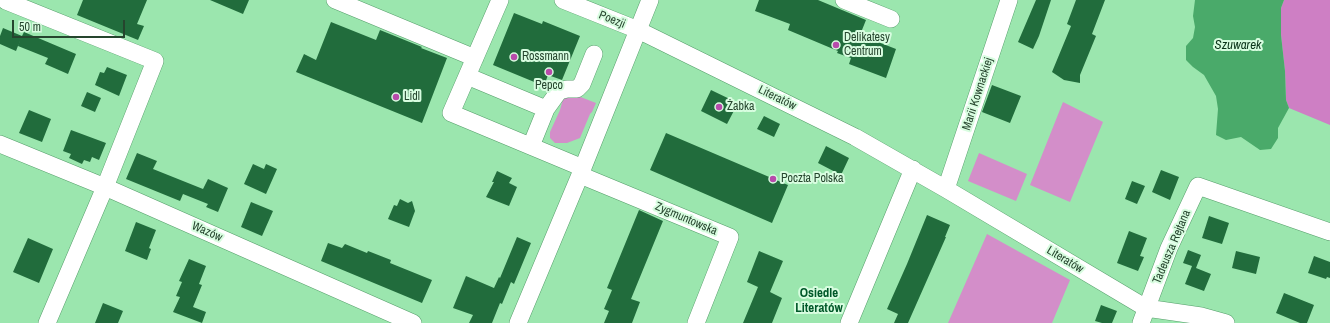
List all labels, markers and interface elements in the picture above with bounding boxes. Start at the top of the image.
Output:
street label: Poezji [597,8,627,32]
scale bar [14,12,127,38]
text: 50 m [19,19,41,35]
place label: Delikatesy Centrum [844,31,890,59]
water label: Szuwarek [1215,38,1261,54]
marker: Delikatesy Centrum [831,40,841,50]
place label: Rossmann [522,50,569,64]
marker: Rossmann [509,52,519,62]
street label: Marii Kownackiej [959,56,997,132]
marker: Pepco [544,67,554,77]
place label: Pepco [535,79,563,93]
street label: Literatów [756,83,798,113]
place label: Lidl [404,90,420,104]
marker: Lidl [391,92,401,102]
place label: Żabka [727,100,754,114]
marker: Żabka [714,102,724,112]
place label: Poczta Polska [781,172,843,186]
marker: Poczta Polska [768,174,778,184]
street label: Zygmuntowska [653,199,719,239]
street label: Tadeusza Rejtana [1150,208,1194,286]
street label: Wazów [190,219,224,245]
street label: Literatów [1044,243,1086,277]
district label: Osiedle Literatów [795,286,843,317]

